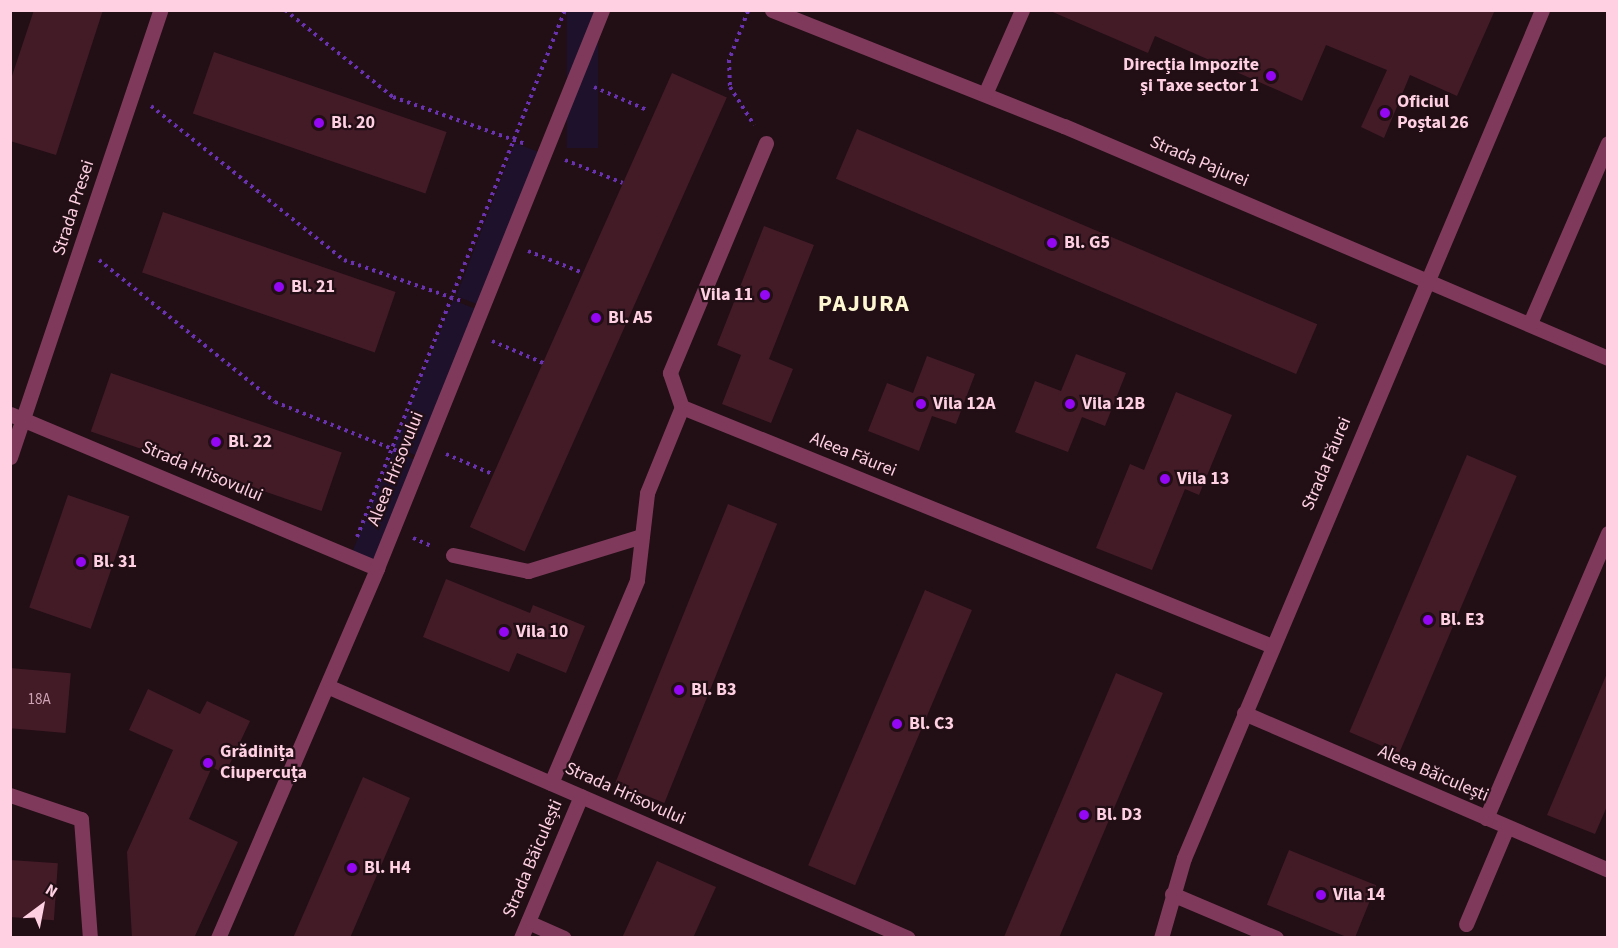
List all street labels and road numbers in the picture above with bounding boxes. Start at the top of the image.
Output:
street label: Strada Pajurei [1146,132,1252,192]
street label: Strada Presei [48,158,100,258]
street label: Aleea Hrisovului [363,409,429,529]
street label: Strada Făurei [1298,414,1356,514]
street label: Aleea Făurei [807,428,899,482]
street label: Strada Hrisovului [138,437,266,507]
street label: Aleea Băiculești [1374,741,1492,807]
street label: Strada Hrisovului [561,758,689,830]
street label: Strada Băiculești [498,797,568,921]

